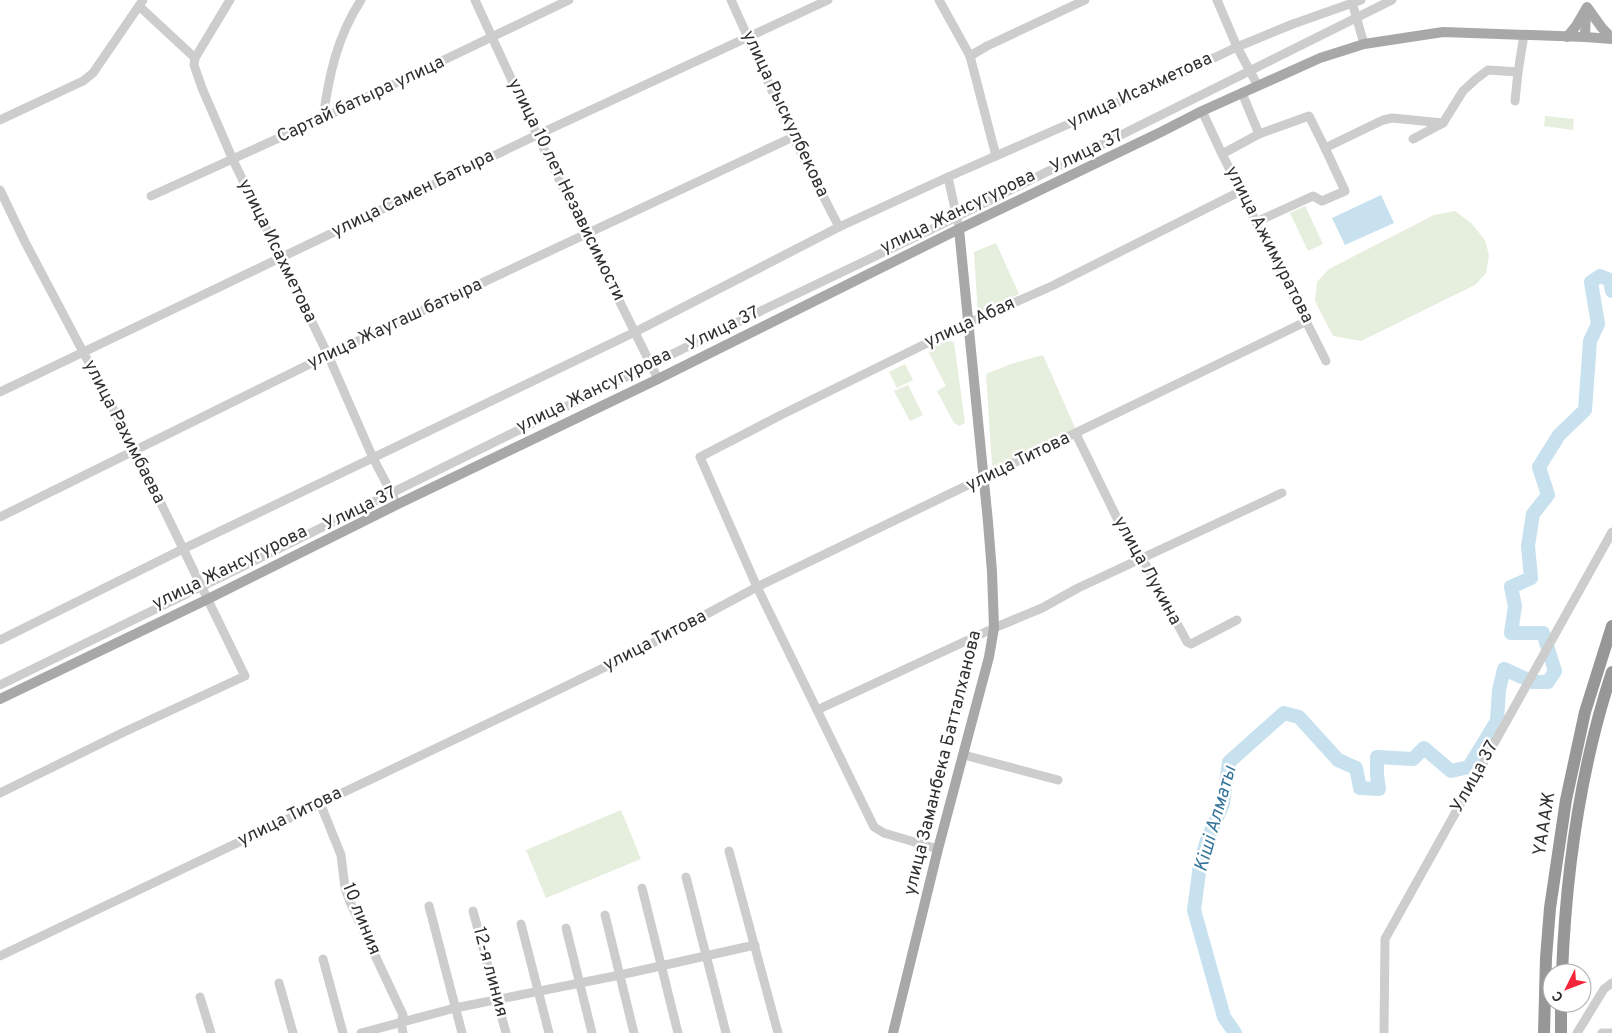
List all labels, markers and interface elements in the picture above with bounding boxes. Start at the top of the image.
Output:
street label: улица Рыскулбекова [736,27,834,201]
street label: улица Исахметова [1064,47,1216,135]
street label: Сартай батыра улица [274,51,448,149]
street label: улица 10 лет Независимости [502,75,630,305]
street label: Улица 37 [1047,124,1127,180]
street label: улица Самен Батыра [328,145,498,243]
street label: улица Ажимуратова [1219,163,1319,327]
street label: улица Жансугурова [877,164,1039,260]
street label: улица Исахметова [232,175,322,327]
street label: улица Жаугаш батыра [304,273,486,375]
street label: улица Абая [921,292,1019,354]
street label: Улица 37 [683,301,763,357]
street label: улица Жансугурова [513,343,675,439]
street label: улица Рахимбаева [78,356,170,508]
street label: улица Титова [962,427,1074,497]
street label: Улица 37 [320,481,400,537]
street label: улица Лукина [1108,513,1186,629]
street label: улица Жансугурова [149,520,311,616]
street label: улица Титова [599,605,711,677]
street label: улица Заманбека Батталханова [899,628,987,898]
street label: Улица 37 [1446,737,1504,817]
water label: Кіші Алматы [1189,763,1243,875]
street label: улица Титова [234,782,346,852]
street label: ҮАААЖ [1529,790,1561,858]
street label: 10 линия [336,880,386,958]
street label: 12-я линия [467,925,513,1019]
north arrow [1542,963,1592,1013]
text: С [1549,987,1568,1005]

